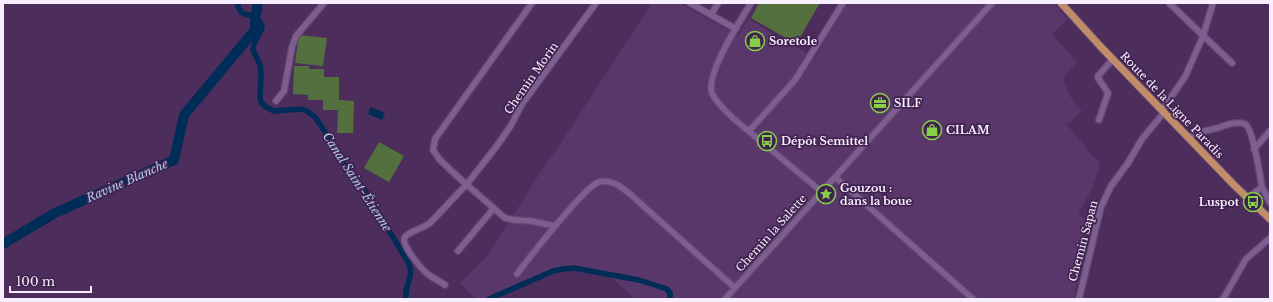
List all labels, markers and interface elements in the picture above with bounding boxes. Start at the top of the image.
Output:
shop icon: Soretole [744,30,766,52]
place label: Soretole [769,34,818,48]
street label: Chemin Morin [501,39,561,117]
street label: Route de la Ligne Paradis [1117,49,1227,161]
office icon: SILF [869,92,891,114]
place label: SILF [894,96,922,110]
shop icon: CILAM [921,119,943,141]
place label: CILAM [946,123,990,137]
water label: Canal Saint-Étienne [320,129,396,235]
bus stop icon: Dépôt Semittel [756,130,778,152]
place label: Dépôt Semittel [781,134,868,148]
water label: Ravine Blanche [83,156,170,206]
place label: Gouzou : dans la boue [840,181,913,208]
place icon: Gouzou : dans la boue [815,183,837,205]
street label: Chemin la Salette [733,191,809,275]
bus stop icon: Luspot [1242,191,1264,213]
place label: Luspot [1199,195,1240,209]
street label: Chemin Sapan [1065,199,1101,283]
scale bar [10,268,91,294]
text: 100 m [16,274,55,289]

